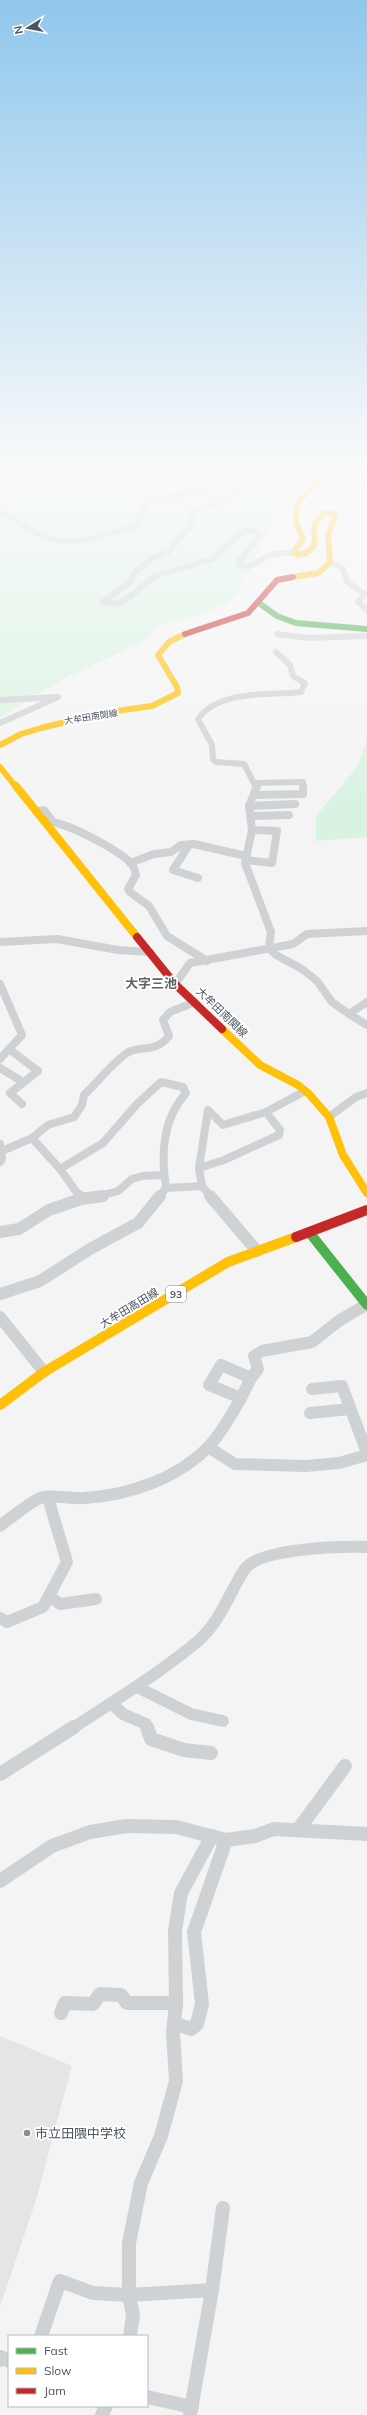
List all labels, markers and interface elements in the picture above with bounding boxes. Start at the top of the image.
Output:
north arrow [8,8,48,48]
text: N [11,24,26,35]
street label: 大牟田南関線 [63,707,119,726]
district label: 大字三池 [125,975,177,991]
street label: 大牟田南関線 [193,984,251,1040]
street label: 大牟田高田線 [97,1285,161,1331]
road number: 93 [166,1286,186,1302]
place label: 市立田隈中学校 [35,2125,126,2141]
marker: 市立田隈中学校 [22,2128,32,2138]
legend [8,2335,148,2407]
text: Fast [44,2343,68,2358]
text: Slow [44,2363,72,2378]
text: Jam [44,2383,66,2398]

